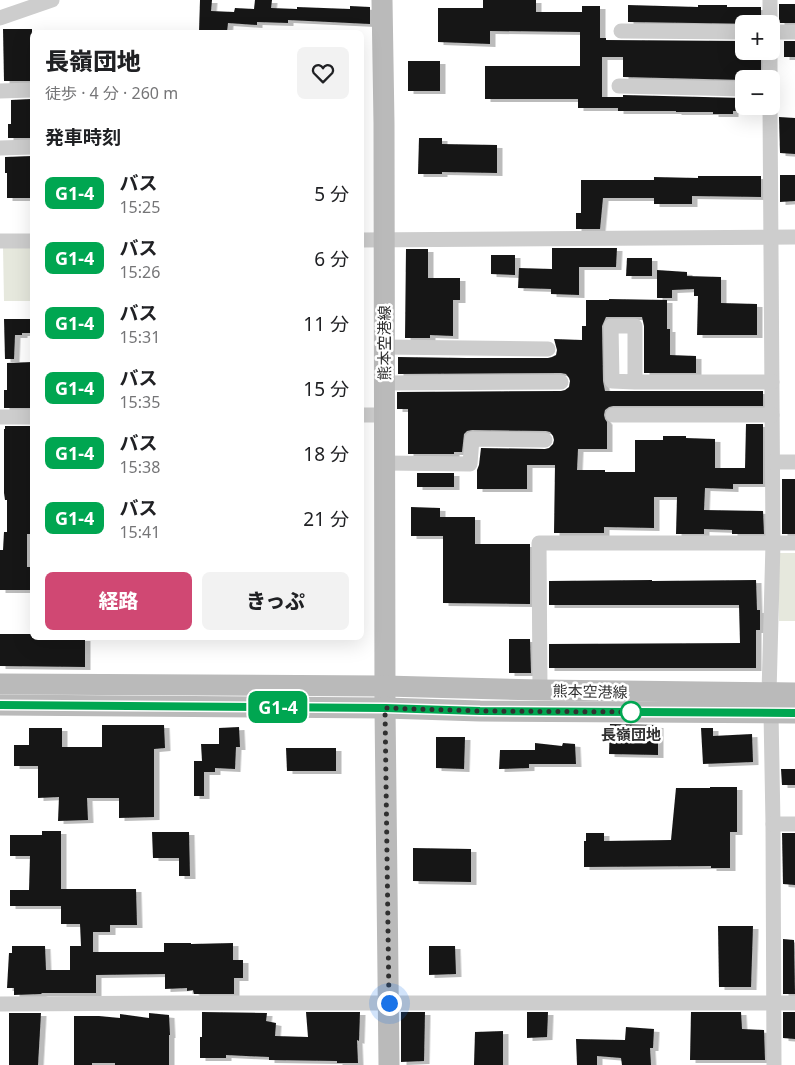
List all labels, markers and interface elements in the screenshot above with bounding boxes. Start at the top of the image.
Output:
map controls [735,15,780,115]
button: + [735,15,780,60]
text: 長嶺団地 [45,44,141,77]
button: heart [297,47,349,99]
button: − [735,70,780,115]
text: 徒歩 · 4 分 · 260 m [45,82,178,104]
text: 発車時刻 [45,124,121,150]
text: バス [119,170,157,196]
text: G1-4 [55,181,94,205]
text: 5 分 [314,181,349,207]
text: 15:25 [119,196,160,218]
text: バス [119,235,157,261]
text: G1-4 [55,246,94,270]
text: 6 分 [314,246,349,272]
text: 15:26 [119,261,160,283]
text: バス [119,300,157,326]
street label: 熊本空港線 [374,305,394,381]
text: G1-4 [55,311,94,335]
text: 11 分 [303,311,349,337]
text: 15:31 [119,326,160,348]
text: バス [119,365,157,391]
text: G1-4 [55,376,94,400]
text: 15 分 [303,376,349,402]
text: 15:35 [119,391,160,413]
text: バス [119,430,157,456]
text: G1-4 [55,441,94,465]
text: 18 分 [303,441,349,467]
text: 15:38 [119,456,160,478]
text: バス [119,495,157,521]
text: G1-4 [55,506,94,530]
text: 21 分 [303,506,349,532]
text: 15:41 [119,521,160,543]
button: 経路 [45,572,192,630]
button: きっぷ [202,572,349,630]
street label: 熊本空港線 [552,680,628,702]
line badge: G1-4 [243,691,313,723]
text: G1-4 [258,695,298,719]
marker: 長嶺団地 [620,701,642,723]
place label: 長嶺団地 [601,724,661,744]
your location [377,991,402,1016]

